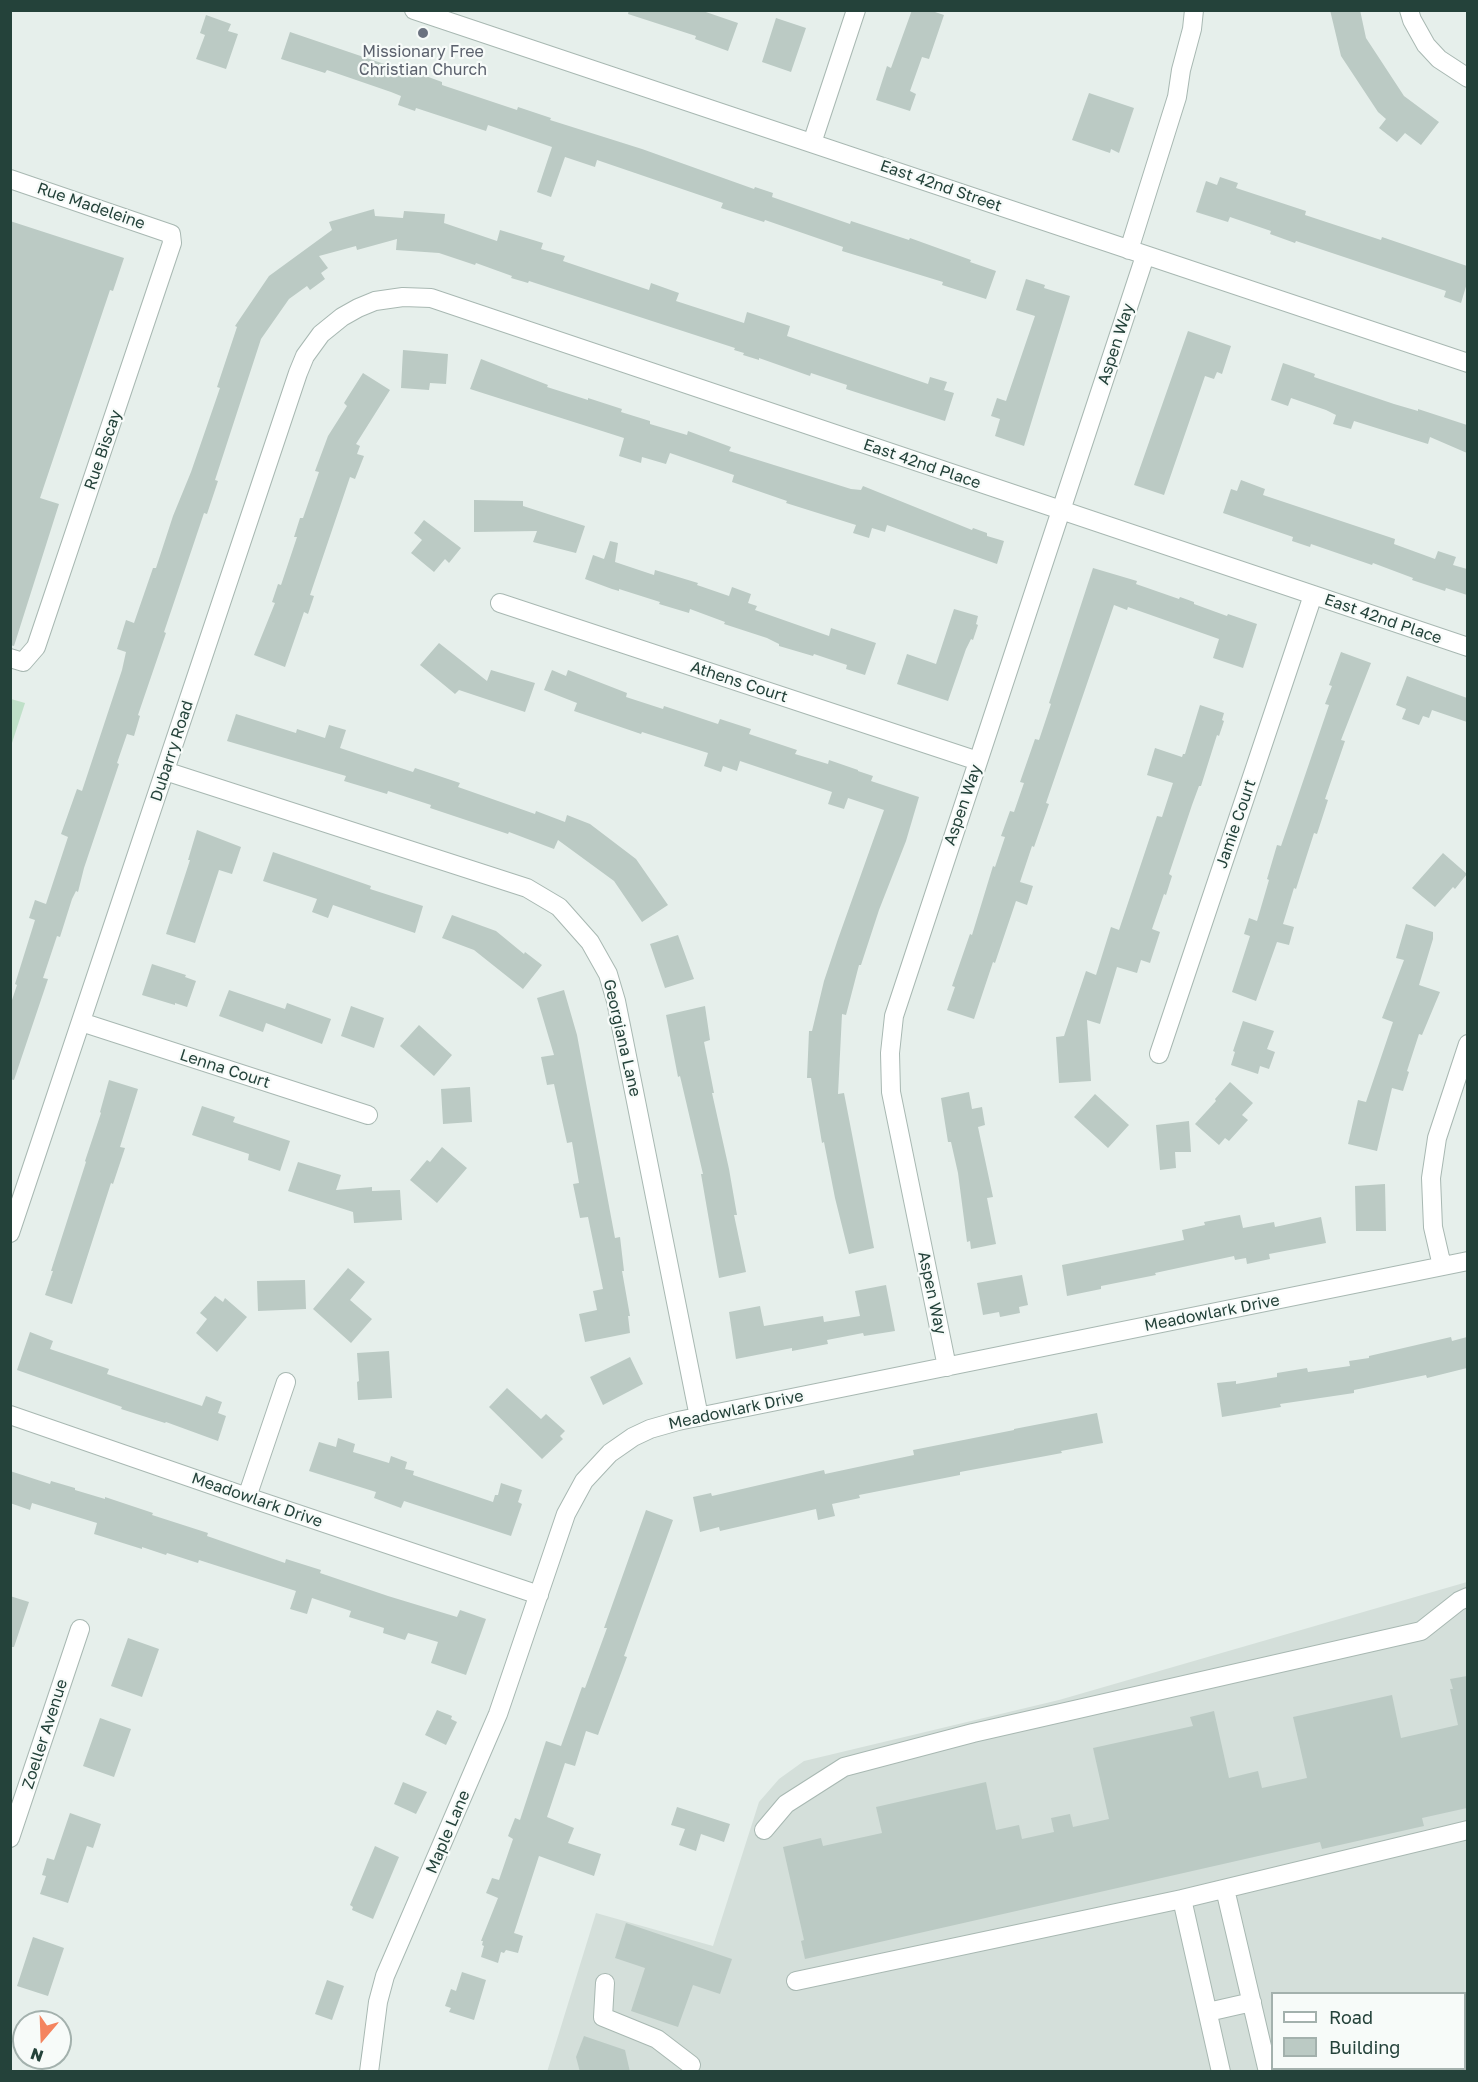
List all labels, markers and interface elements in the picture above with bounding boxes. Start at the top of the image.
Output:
marker: Missionary Free Christian Church [416,26,430,40]
place label: Missionary Free Christian Church [359,42,487,80]
street label: East 42nd Street [878,156,1004,216]
street label: Rue Madeleine [34,179,148,233]
street label: Aspen Way [1094,301,1138,387]
street label: Rue Biscay [80,407,126,493]
street label: East 42nd Place [861,435,983,493]
street label: East 42nd Place [1322,590,1444,648]
street label: Athens Court [688,657,790,707]
street label: Dubarry Road [147,698,197,804]
street label: Aspen Way [940,762,986,848]
street label: Jamie Court [1212,777,1260,871]
street label: Georgiana Lane [599,978,645,1098]
street label: Lenna Court [177,1045,273,1093]
street label: Aspen Way [914,1250,950,1336]
street label: Meadowlark Drive [1143,1290,1281,1336]
street label: Meadowlark Drive [667,1386,805,1434]
street label: Meadowlark Drive [189,1469,325,1531]
street label: Zoeller Avenue [18,1677,72,1791]
street label: Maple Lane [422,1788,474,1876]
legend [1271,1992,1466,2070]
text: Road [1329,2006,1373,2028]
north arrow [12,2010,72,2070]
text: Building [1329,2036,1400,2058]
text: N [28,2044,46,2067]

